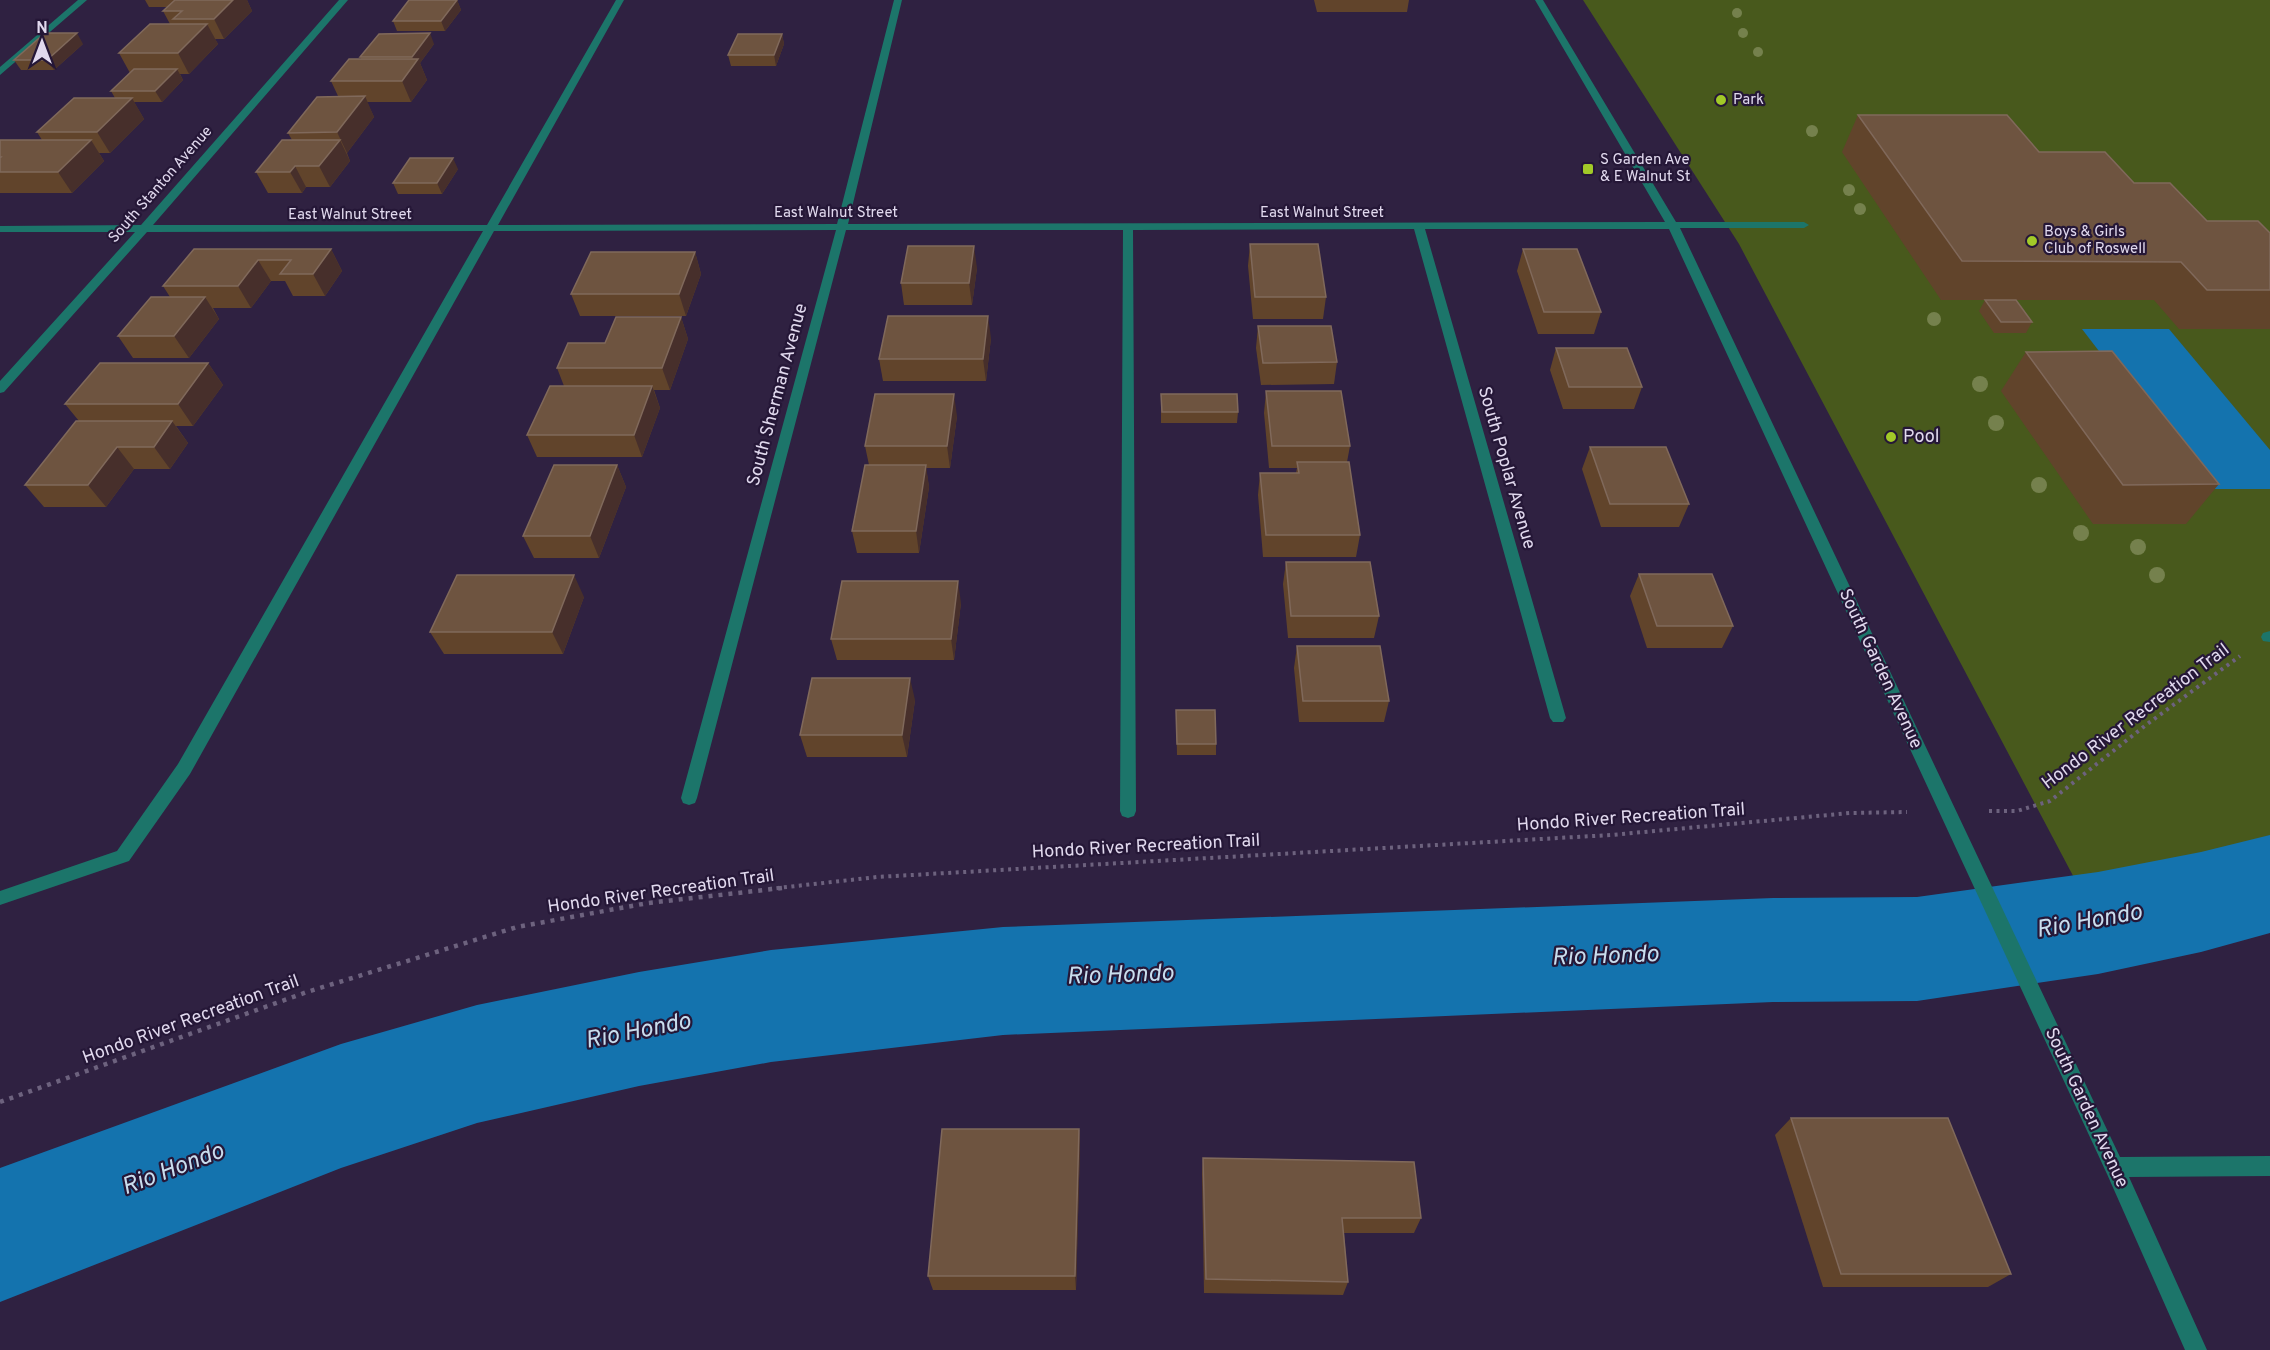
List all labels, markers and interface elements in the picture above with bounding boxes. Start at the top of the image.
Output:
north arrow [12,12,72,72]
text: N [36,19,48,39]
place label: Park [1733,91,1764,110]
marker: Park [1714,93,1728,107]
street label: South Stanton Avenue [105,123,217,247]
place label: S Garden Ave & E Walnut St [1600,151,1691,187]
marker: S Garden Ave & E Walnut St [1581,162,1595,176]
street label: East Walnut Street [774,204,898,223]
street label: East Walnut Street [1260,204,1384,223]
street label: East Walnut Street [288,206,412,225]
place label: Boys & Girls Club of Roswell [2044,223,2146,259]
marker: Boys & Girls Club of Roswell [2025,234,2039,248]
street label: South Sherman Avenue [743,301,813,489]
street label: South Poplar Avenue [1472,384,1540,552]
place label: Pool [1903,426,1940,449]
marker: Pool [1884,430,1898,444]
street label: South Garden Avenue [1833,585,1927,753]
street label: Hondo River Recreation Trail [2038,639,2234,795]
street label: Hondo River Recreation Trail [1516,799,1746,837]
street label: Hondo River Recreation Trail [1031,830,1261,864]
street label: Hondo River Recreation Trail [546,865,776,919]
water label: Rio Hondo [2034,898,2144,946]
water label: Rio Hondo [1551,940,1659,974]
water label: Rio Hondo [1066,959,1174,993]
street label: Hondo River Recreation Trail [79,970,303,1070]
water label: Rio Hondo [583,1007,694,1057]
street label: South Garden Avenue [2039,1024,2133,1192]
water label: Rio Hondo [118,1137,229,1203]

